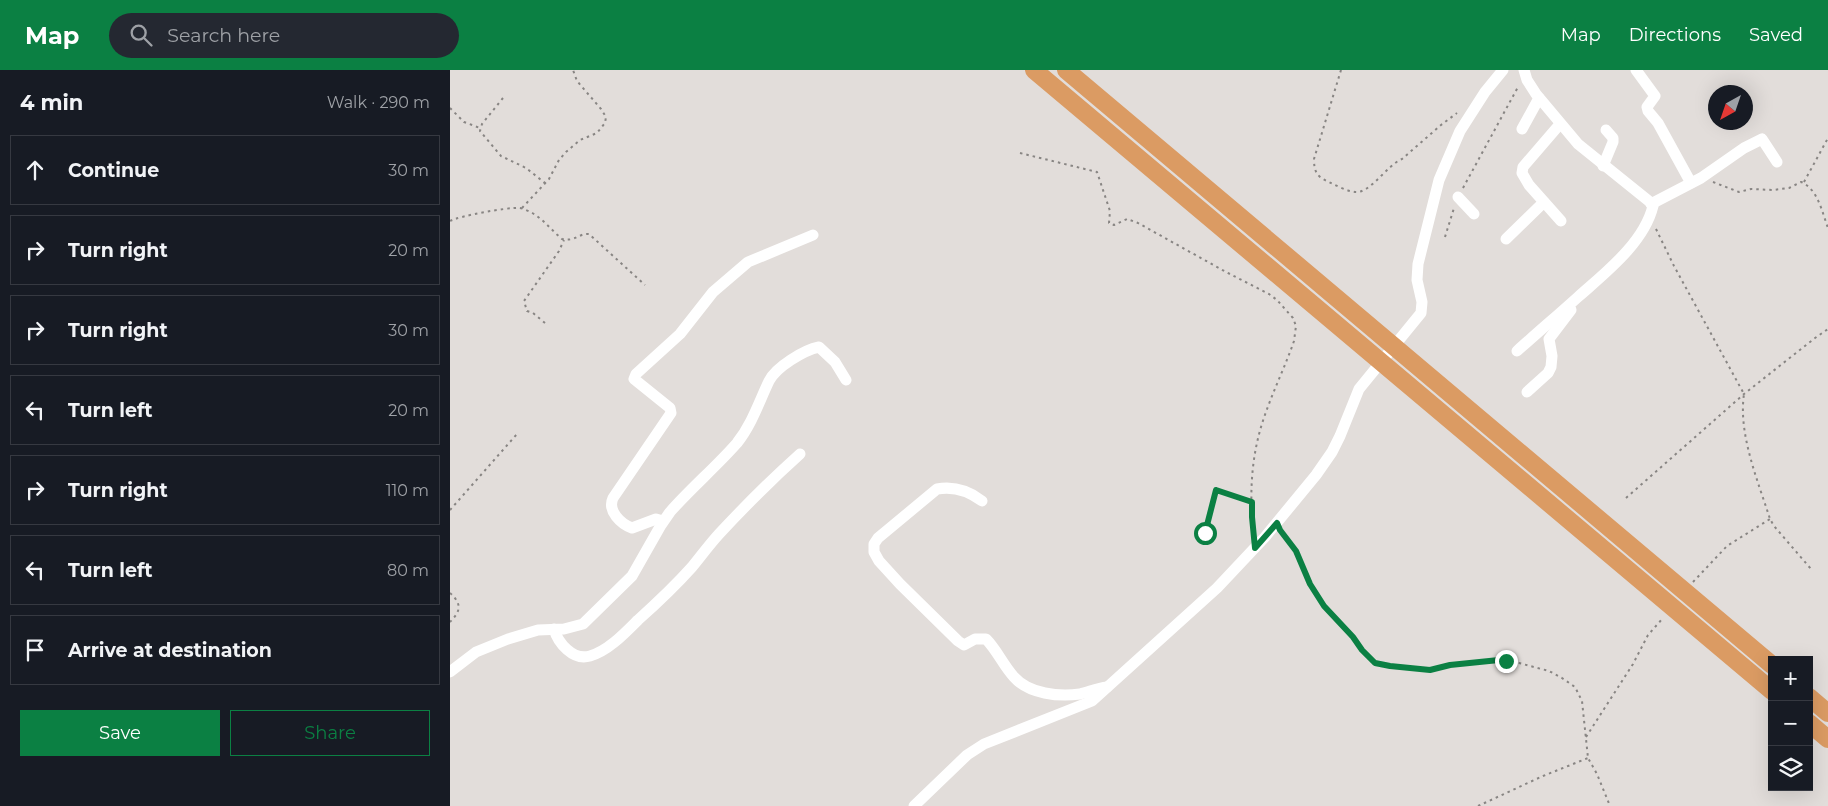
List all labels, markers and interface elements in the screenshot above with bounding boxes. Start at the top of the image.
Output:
search box [109,13,459,58]
text: Map [25,21,79,50]
icon: search [127,21,155,49]
text: Search here [167,24,280,47]
text: Map [1561,24,1601,46]
text: Directions [1629,24,1721,46]
text: Saved [1749,24,1803,46]
north arrow [1708,85,1753,130]
text: 4 min [20,90,83,115]
text: Walk · 290 m [327,93,430,112]
icon: ahead [21,156,49,184]
text: Continue [68,159,159,182]
text: 30 m [388,161,429,180]
icon: right [21,236,49,264]
text: Turn right [68,239,168,262]
text: 20 m [388,241,429,260]
icon: right [21,316,49,344]
text: Turn right [68,319,168,342]
text: 30 m [388,321,429,340]
icon: left [21,396,49,424]
text: Turn left [68,399,153,422]
text: 20 m [388,401,429,420]
icon: right [21,476,49,504]
text: Turn right [68,479,168,502]
text: 110 m [386,481,429,500]
route start [1194,522,1217,545]
icon: left [21,556,49,584]
text: Turn left [68,559,153,582]
text: 80 m [387,561,429,580]
icon: arrive [21,636,49,664]
text: Arrive at destination [68,639,272,662]
route end [1495,650,1518,673]
map controls [1768,656,1813,791]
button: + [1768,656,1813,701]
button: − [1768,701,1813,746]
button: Save [20,710,220,756]
button: Share [230,710,430,756]
button: layers [1768,746,1813,791]

